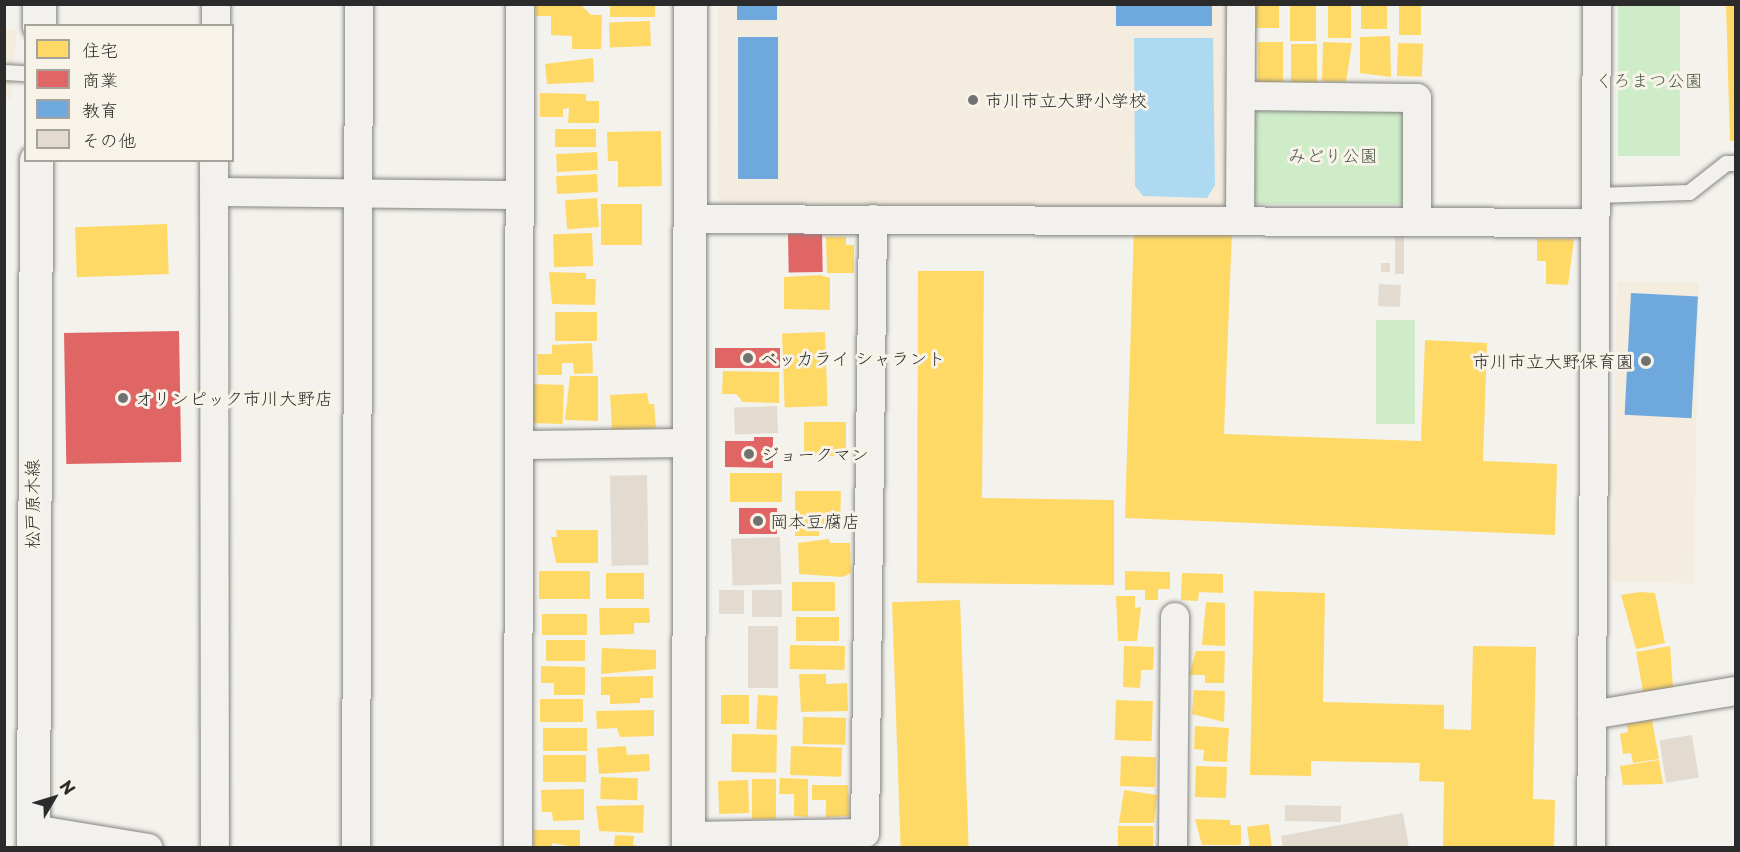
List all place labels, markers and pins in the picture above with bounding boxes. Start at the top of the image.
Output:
place label: 市川市立大野小学校 [985,89,1147,111]
marker: 市川市立大野小学校 [966,93,980,107]
place label: ベッカライ シャラント [760,347,946,369]
place label: 市川市立大野保育園 [1472,350,1634,372]
marker: ベッカライ シャラント [741,351,755,365]
marker: 市川市立大野保育園 [1639,354,1653,368]
place label: オリンピック市川大野店 [135,387,333,409]
marker: オリンピック市川大野店 [116,391,130,405]
place label: ジョークマン [761,443,869,465]
marker: ジョークマン [742,447,756,461]
place label: 岡本豆腐店 [770,510,860,532]
marker: 岡本豆腐店 [751,514,765,528]

